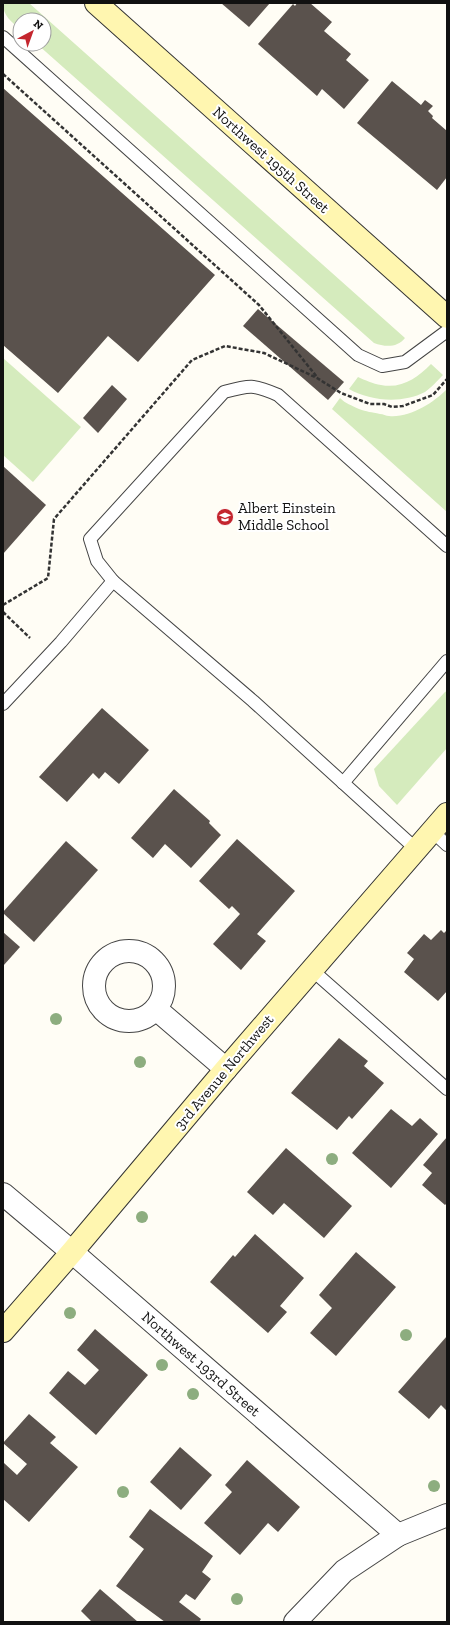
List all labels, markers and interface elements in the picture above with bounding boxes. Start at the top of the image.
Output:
north arrow [12,12,52,52]
text: N [31,17,46,33]
street label: Northwest 195th Street [209,103,333,217]
place label: Albert Einstein Middle School [238,499,336,534]
school or university icon: Albert Einstein Middle School [215,507,235,527]
street label: 3rd Avenue Northwest [171,1010,278,1133]
street label: Northwest 193rd Street [138,1308,264,1421]

